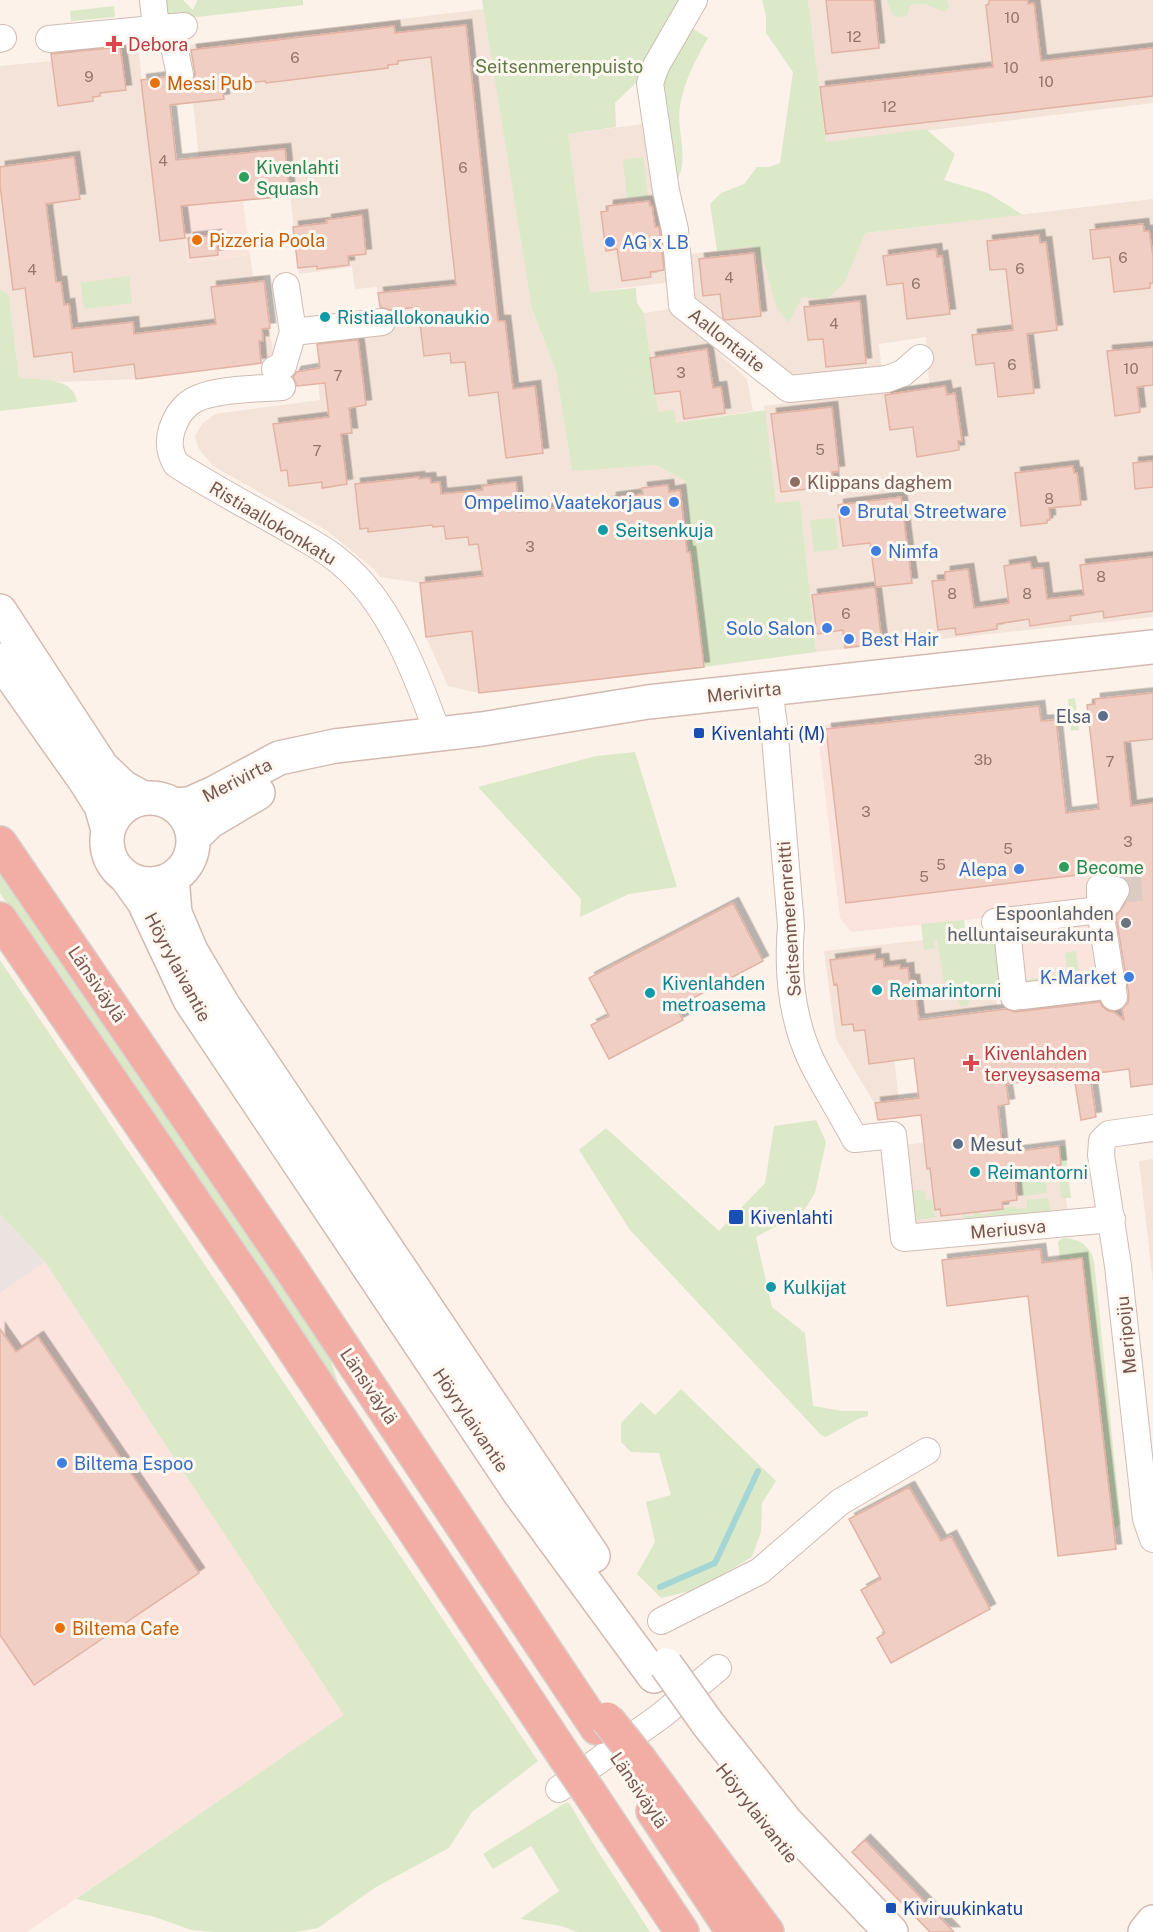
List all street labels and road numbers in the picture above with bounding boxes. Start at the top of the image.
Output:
street label: Aallontaite [685,304,769,376]
street label: Ristiaallokonkatu [206,477,340,569]
street label: Merivirta [706,678,782,706]
street label: Merivirta [199,754,275,806]
street label: Seitsenmerenreitti [773,841,805,997]
street label: Höyrylaivantie [140,909,216,1025]
street label: Länsiväylä [64,942,130,1026]
street label: Meriusva [969,1215,1047,1243]
street label: Meripoiju [1111,1295,1141,1375]
street label: Länsiväylä [336,1344,402,1428]
street label: Höyrylaivantie [429,1364,513,1476]
street label: Länsiväylä [606,1748,672,1832]
street label: Höyrylaivantie [712,1759,802,1867]

